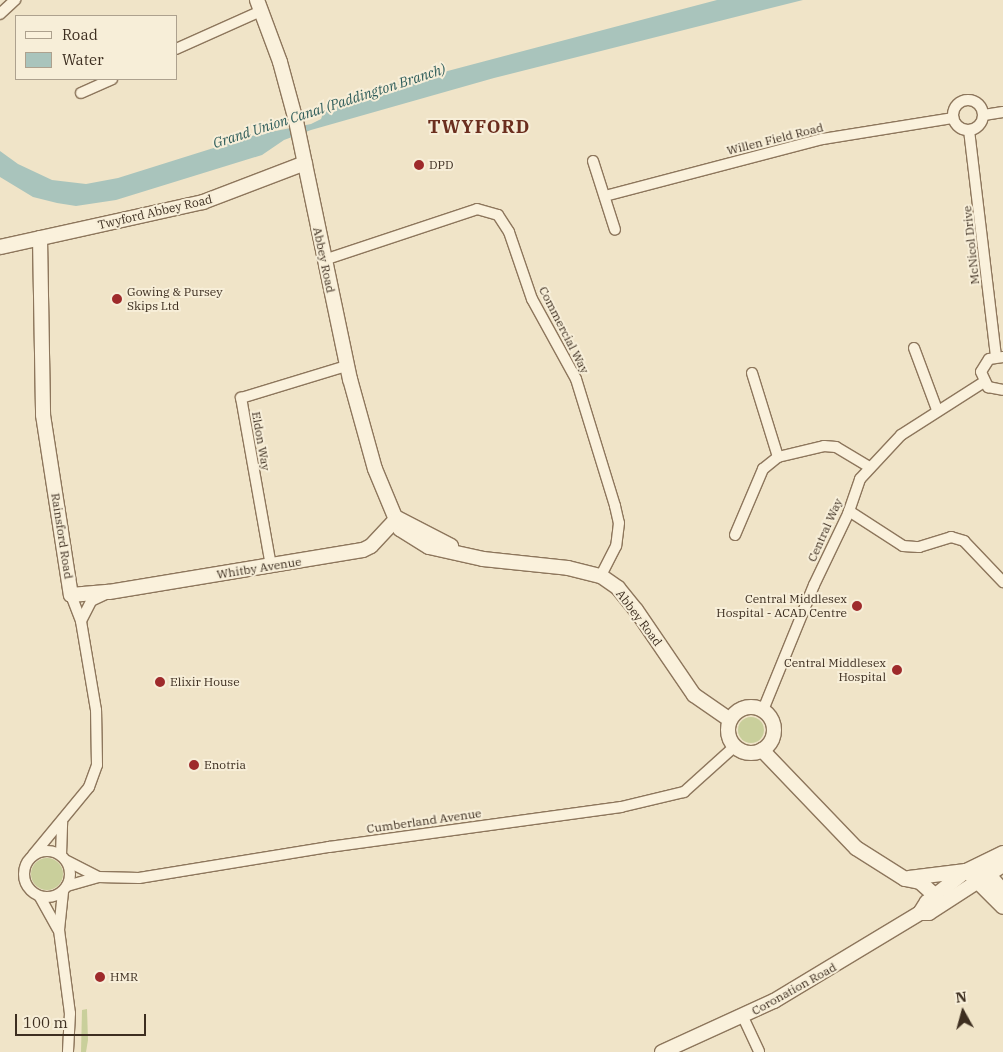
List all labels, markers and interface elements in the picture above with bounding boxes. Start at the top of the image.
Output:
legend [15,15,178,80]
text: Road [62,25,98,44]
text: Water [62,50,104,69]
water label: Grand Union Canal (Paddington Branch) [211,60,447,152]
district label: TWYFORD [427,116,531,138]
street label: Willen Field Road [725,120,825,158]
place label: DPD [429,158,453,172]
marker: DPD [413,159,425,171]
street label: Twyford Abbey Road [96,192,214,232]
street label: McNicol Drive [960,205,982,285]
street label: Abbey Road [310,226,338,294]
street label: Commercial Way [536,284,592,376]
place label: Gowing & Pursey Skips Ltd [127,285,223,313]
marker: Gowing & Pursey Skips Ltd [111,293,123,305]
street label: Eldon Way [249,410,273,472]
street label: Rainsford Road [48,492,76,580]
street label: Central Way [805,496,845,564]
street label: Whitby Avenue [216,554,302,582]
street label: Abbey Road [613,587,665,649]
place label: Central Middlesex Hospital - ACAD Centre [716,592,847,620]
marker: Central Middlesex Hospital - ACAD Centre [851,600,863,612]
place label: Central Middlesex Hospital [784,656,886,684]
marker: Central Middlesex Hospital [890,663,904,677]
place label: Elixir House [170,675,240,689]
marker: Elixir House [154,676,166,688]
place label: Enotria [204,758,246,772]
marker: Enotria [188,759,200,771]
street label: Cumberland Avenue [366,806,482,836]
street label: Coronation Road [749,960,839,1018]
place label: HMR [110,970,138,984]
marker: HMR [94,971,106,983]
north arrow [938,987,988,1037]
text: N [955,988,968,1007]
scale bar [18,1004,149,1036]
text: 100 m [23,1013,68,1032]

